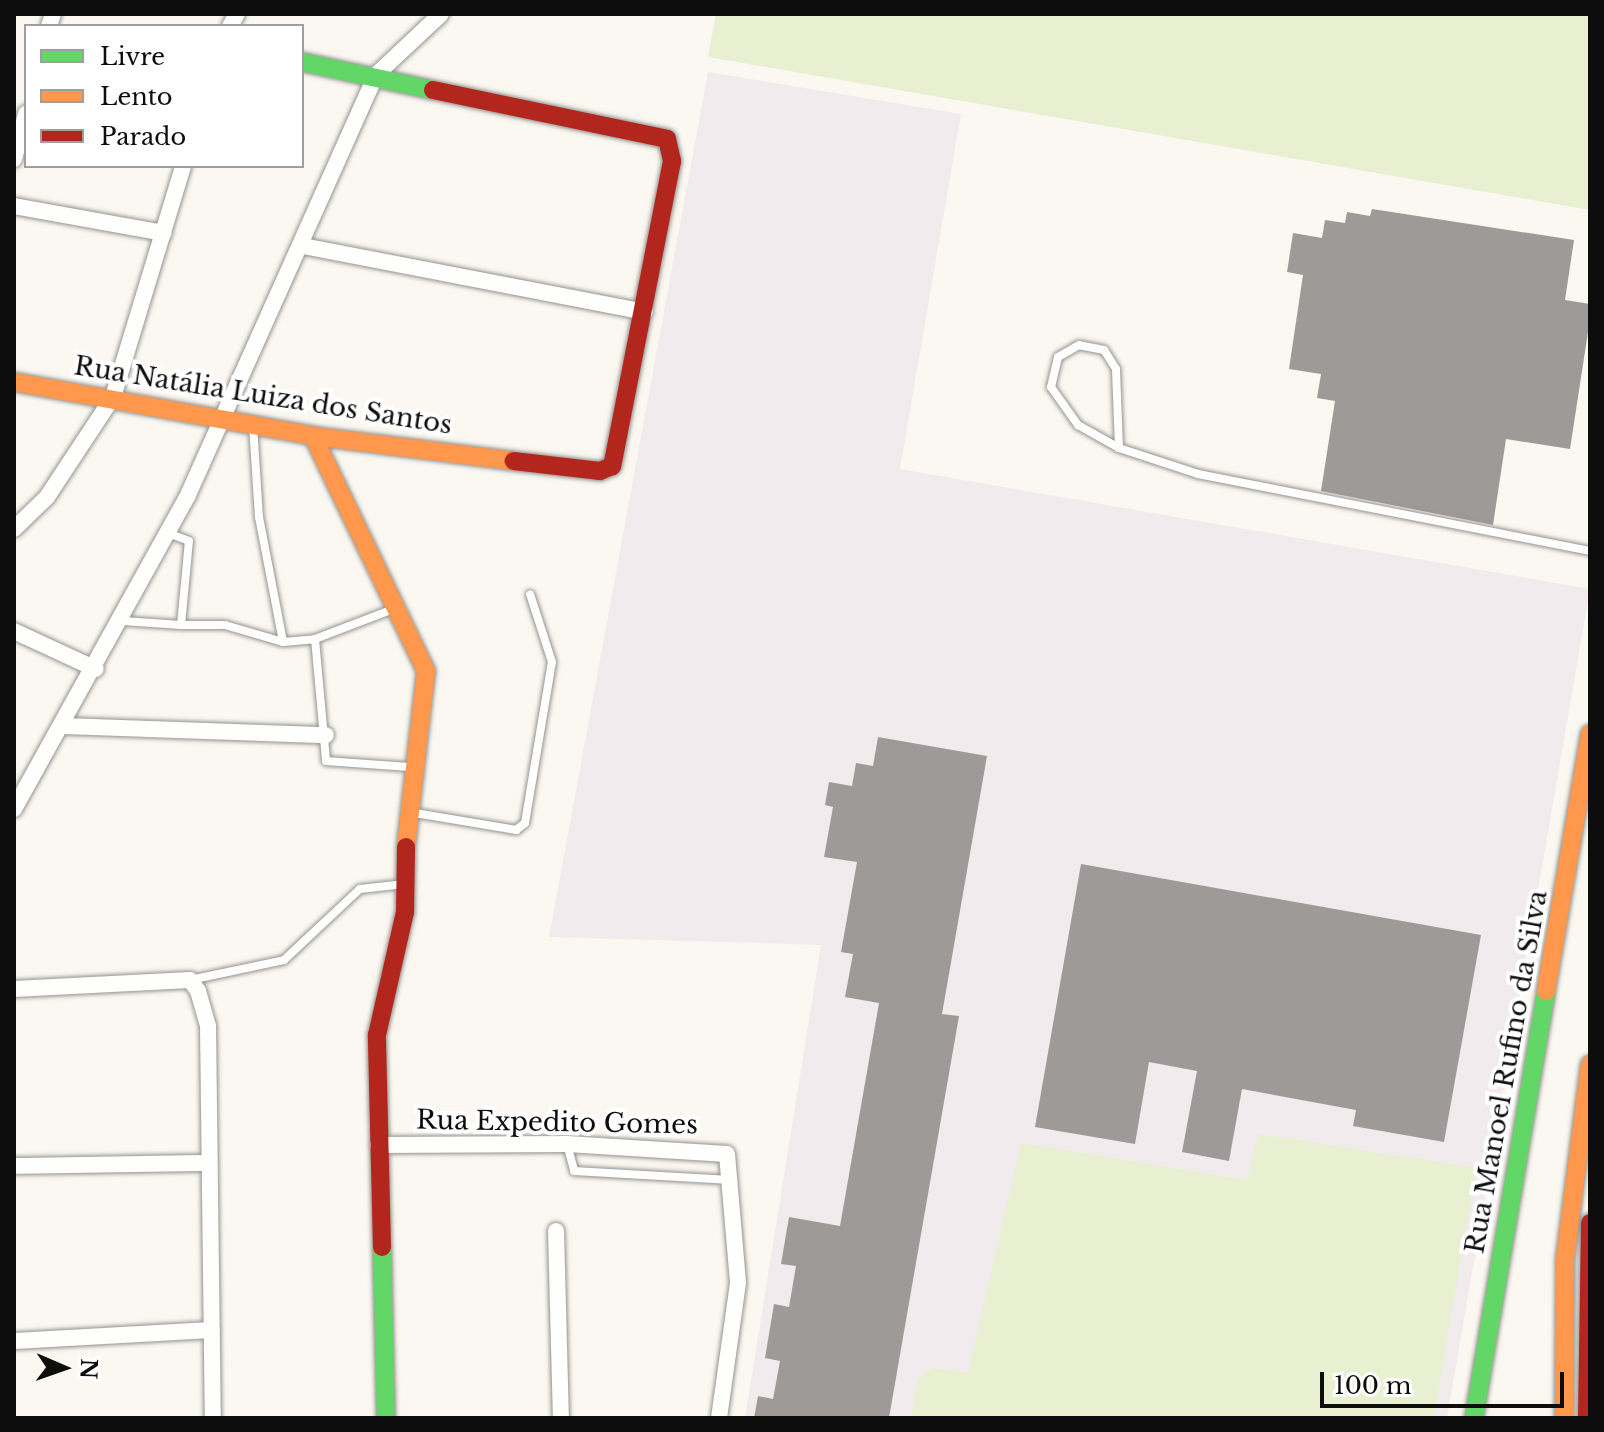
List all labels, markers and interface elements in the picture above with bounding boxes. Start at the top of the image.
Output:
legend [24,24,304,168]
text: Livre [100,42,165,71]
text: Lento [100,82,173,111]
text: Parado [100,122,186,151]
street label: Rua Natália Luiza dos Santos [71,351,455,441]
street label: Rua Manoel Rufino da Silva [1460,888,1554,1256]
street label: Rua Expedito Gomes [416,1105,698,1141]
north arrow [24,1328,104,1408]
scale bar [1324,1356,1568,1406]
text: N [75,1358,102,1380]
text: 100 m [1334,1371,1412,1400]

